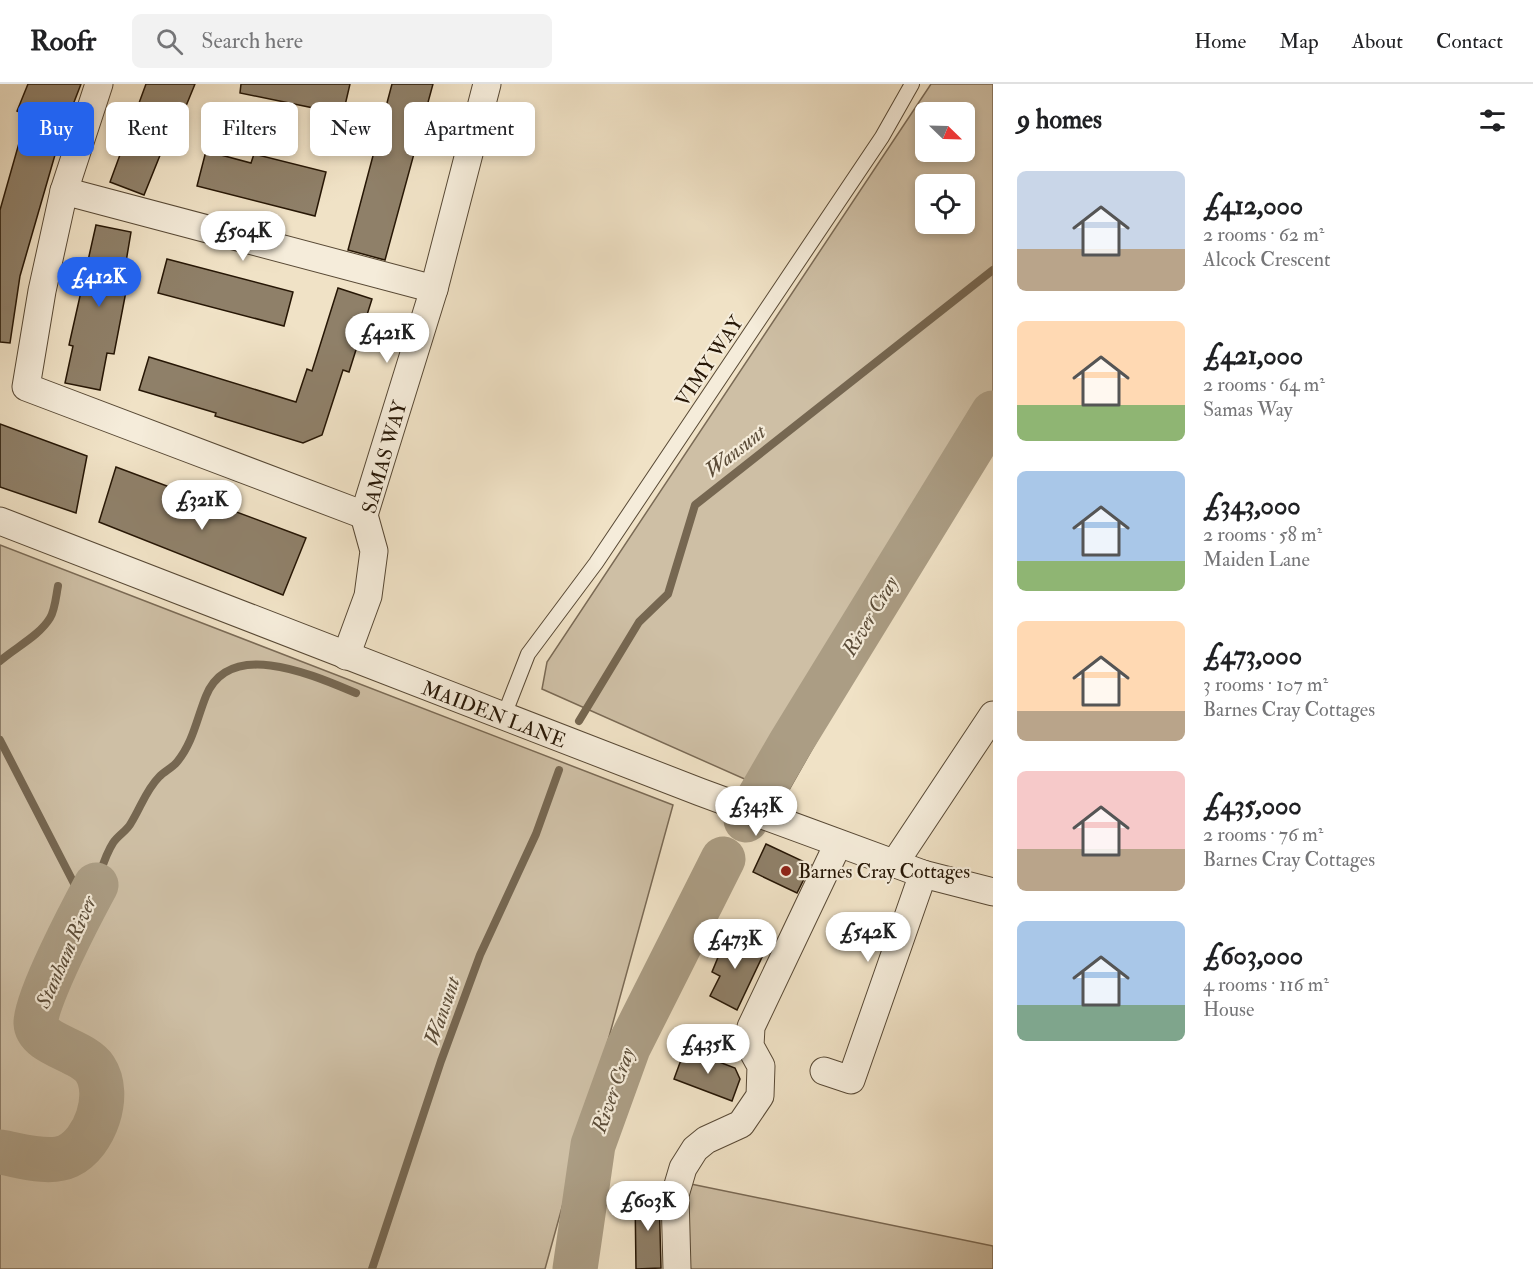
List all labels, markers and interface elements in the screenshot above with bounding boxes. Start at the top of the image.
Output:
search box [132,14,552,68]
text: Roofr [30,24,96,59]
icon: search [153,25,186,58]
text: Search here [201,27,303,55]
text: Home [1194,28,1246,55]
text: Map [1279,28,1319,55]
text: About [1352,28,1403,55]
text: Contact [1436,28,1503,55]
chip: Buy [18,102,94,156]
chip: Rent [106,102,189,156]
chip: Filters [201,102,298,156]
chip: New [310,102,392,156]
chip: Apartment [404,102,535,156]
north arrow [915,102,975,162]
map controls [915,102,975,234]
text: 9 homes [1017,104,1102,136]
icon: filters [1476,104,1509,137]
button: locate [915,174,975,234]
text: £412,000 [1203,190,1303,222]
icon: home [1065,195,1137,267]
pin: £504K [201,211,285,262]
text: £504K [214,218,272,243]
text: 2 rooms · 62 m² [1203,222,1324,247]
text: Alcock Crescent [1203,247,1330,272]
pin: £412K [57,257,141,308]
text: £412K [71,264,127,289]
street label: VIMY WAY [670,310,750,412]
pin: £421K [345,313,429,364]
text: £421K [359,320,415,345]
text: £421,000 [1203,340,1303,372]
icon: home [1065,345,1137,417]
text: 2 rooms · 64 m² [1203,372,1325,397]
street label: SAMAS WAY [356,397,413,516]
text: Samas Way [1203,397,1293,422]
water label: Wansunt [699,418,772,484]
pin: £321K [160,480,244,531]
text: £321K [176,487,228,512]
text: £343,000 [1203,490,1301,522]
icon: home [1065,495,1137,567]
text: 2 rooms · 58 m² [1203,522,1322,547]
text: Maiden Lane [1203,547,1310,572]
water label: River Cray [836,571,905,662]
text: £473,000 [1203,640,1302,672]
icon: home [1065,645,1137,717]
text: 3 rooms · 107 m² [1203,672,1328,697]
street label: MAIDEN LANE [418,675,570,753]
text: Barnes Cray Cottages [1203,697,1375,722]
pin: £343K [714,786,798,837]
text: £435,000 [1203,790,1302,822]
text: £343K [729,793,783,818]
icon: home [1065,795,1137,867]
text: 2 rooms · 76 m² [1203,822,1323,847]
text: Barnes Cray Cottages [1203,847,1375,872]
place label: Barnes Cray Cottages [798,859,970,884]
marker: Barnes Cray Cottages [779,864,793,878]
water label: Stanham River [29,891,104,1013]
pin: £542K [826,912,910,963]
pin: £473K [693,919,777,970]
text: £542K [840,919,896,944]
text: £473K [708,926,762,951]
text: £603,000 [1203,940,1303,972]
icon: home [1065,945,1137,1017]
water label: Wansunt [418,972,467,1049]
text: 4 rooms · 116 m² [1203,972,1329,997]
text: House [1203,997,1254,1022]
pin: £435K [666,1024,750,1075]
text: £435K [681,1031,735,1056]
water label: River Cray [585,1043,642,1137]
pin: £603K [606,1181,690,1232]
text: £603K [620,1188,676,1213]

